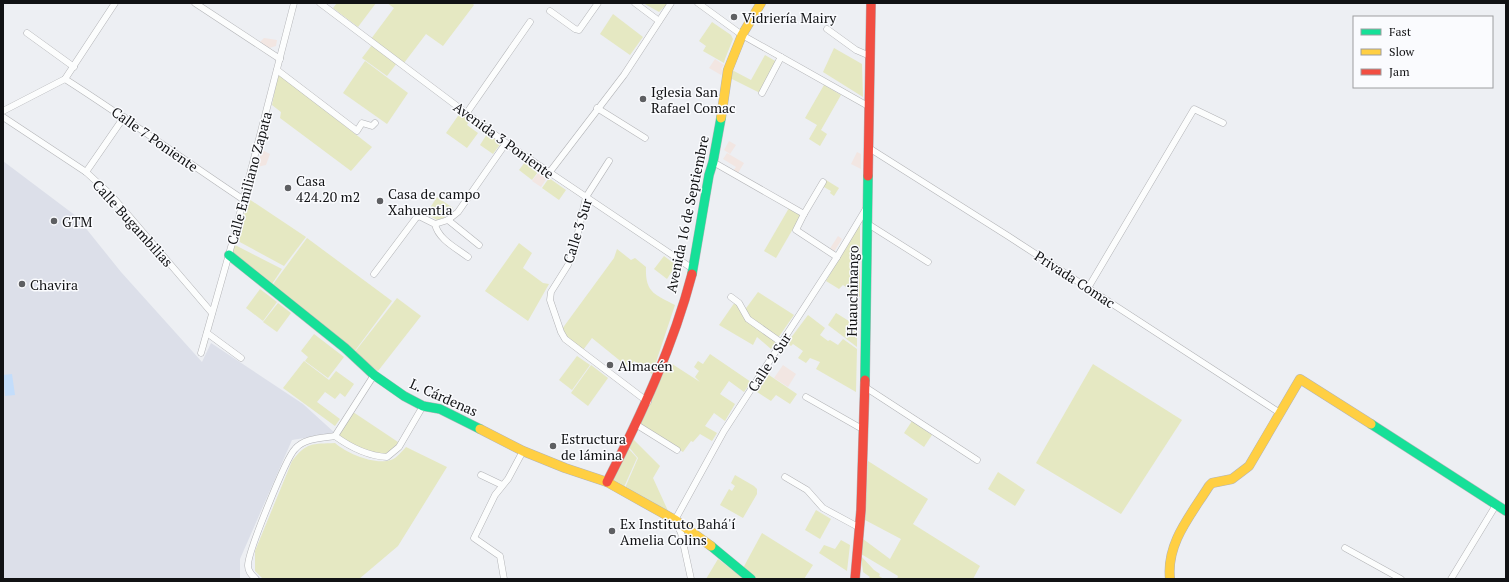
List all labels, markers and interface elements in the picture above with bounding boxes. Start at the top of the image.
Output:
place label: Vidriería Mairy [742,8,837,27]
marker: Vidriería Mairy [729,12,739,22]
legend [1353,16,1493,88]
text: Fast [1389,24,1412,39]
text: Slow [1389,44,1415,59]
text: Jam [1389,64,1410,79]
place label: Iglesia San Rafael Comac [651,82,736,117]
marker: Iglesia San Rafael Comac [638,94,648,104]
street label: Avenida 3 Poniente [450,97,558,183]
street label: Calle 7 Poniente [108,102,202,176]
street label: Calle Emiliano Zapata [222,109,276,247]
street label: Avenida 16 de Septiembre [661,133,713,295]
place label: Casa 424.20 m2 [296,171,360,206]
street label: Calle Bugambilias [89,175,177,271]
marker: Casa 424.20 m2 [283,183,293,193]
place label: Casa de campo Xahuentla [388,184,480,219]
marker: Casa de campo Xahuentla [375,196,385,206]
street label: Calle 3 Sur [558,196,596,266]
place label: GTM [62,212,92,231]
marker: GTM [49,216,59,226]
street label: Huauchinango [842,245,862,337]
street label: Privada Comac [1031,246,1119,312]
place label: Chavira [30,275,78,294]
marker: Chavira [17,279,27,289]
street label: Calle 2 Sur [743,328,795,395]
place label: Almacén [618,356,673,375]
marker: Almacén [605,360,615,370]
street label: L. Cárdenas [407,374,481,420]
place label: Estructura de lámina [561,429,626,464]
marker: Estructura de lámina [548,441,558,451]
place label: Ex Instituto Bahá'í Amelia Colins [620,514,736,549]
marker: Ex Instituto Bahá'í Amelia Colins [607,526,617,536]

